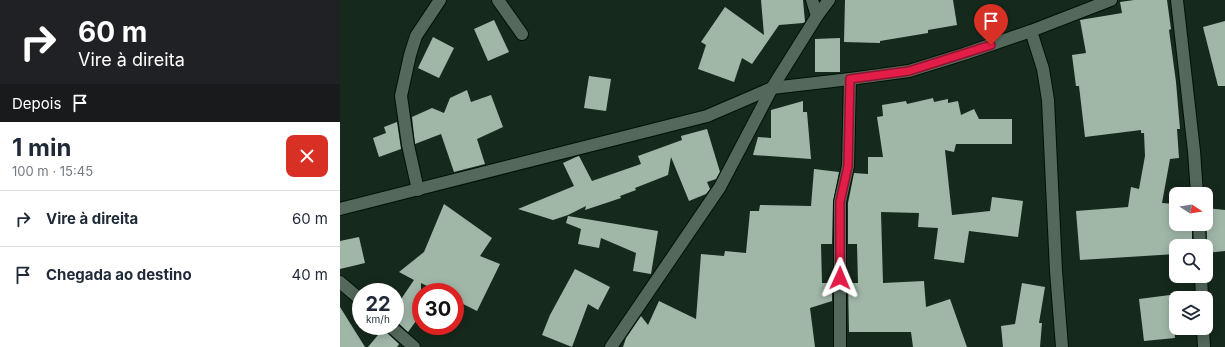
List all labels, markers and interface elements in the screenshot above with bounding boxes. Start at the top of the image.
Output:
pin [974,4,1008,45]
icon: arrive [980,10,1002,32]
text: 60 m [78,15,147,49]
icon: right [12,16,64,68]
text: Vire à direita [78,49,185,70]
icon: arrive [69,92,91,114]
text: Depois [12,94,61,113]
text: 1 min [12,133,71,162]
button: close [286,135,328,177]
text: 100 m · 15:45 [12,163,93,179]
north arrow [1169,187,1213,231]
map controls [1169,187,1213,335]
icon: right [12,208,34,230]
text: Vire à direita [46,209,138,228]
text: 60 m [292,209,328,228]
button: search [1169,239,1213,283]
position arrow [819,257,861,299]
icon: arrive [12,264,34,286]
text: Chegada ao destino [46,265,192,284]
text: 40 m [291,265,328,284]
speed limit sign: 30 [412,283,464,335]
button: layers [1169,291,1213,335]
text: 22 [365,292,391,316]
text: km/h [366,313,390,325]

